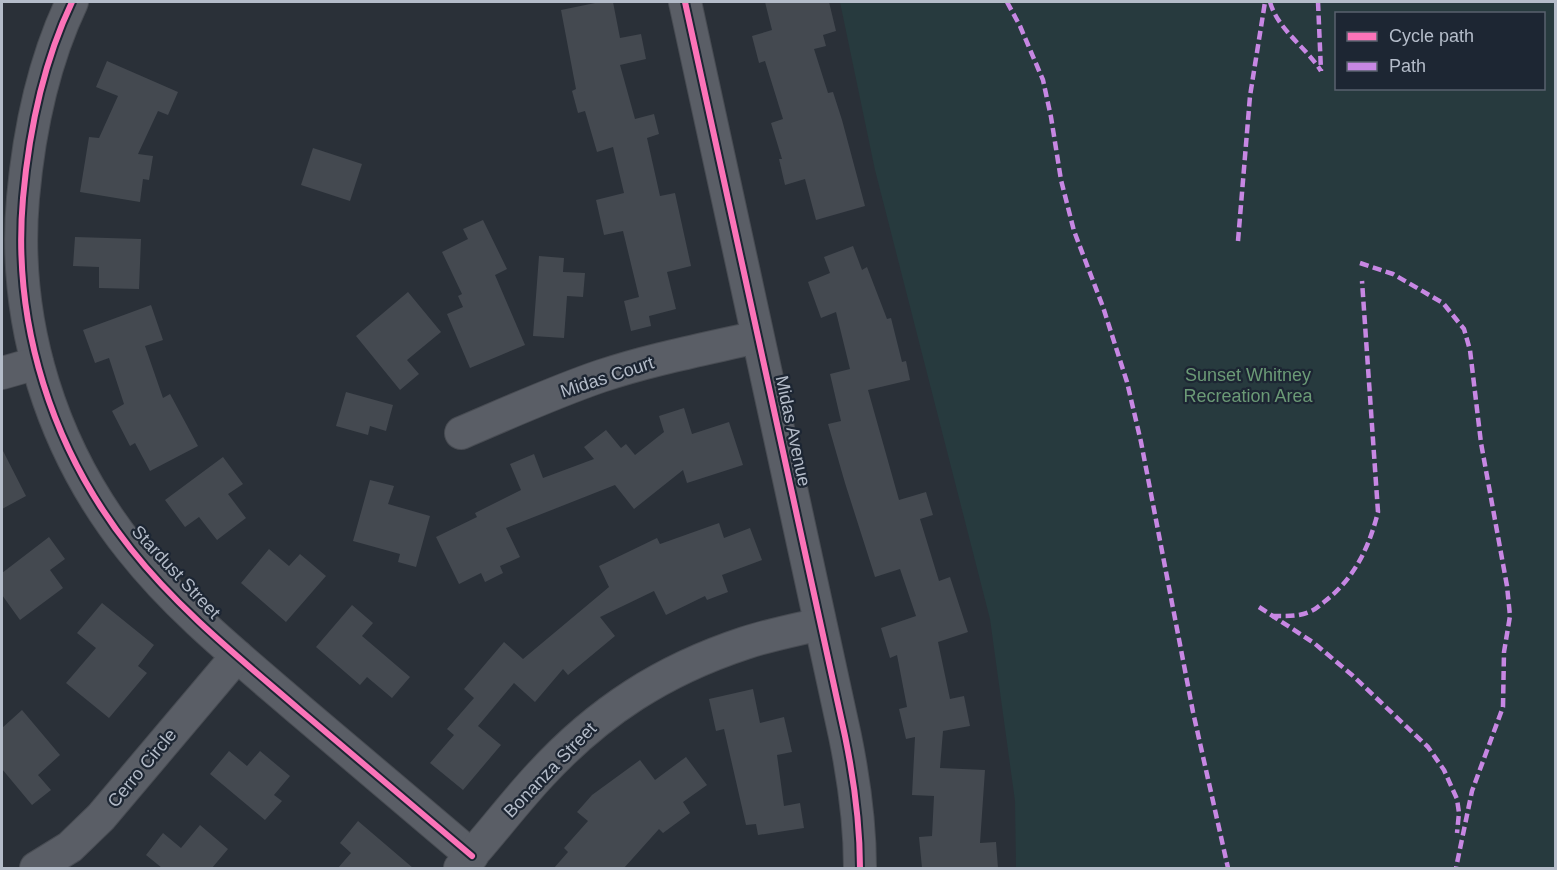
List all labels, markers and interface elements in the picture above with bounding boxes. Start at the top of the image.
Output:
legend [1335,12,1545,90]
text: Cycle path [1389,26,1474,46]
text: Path [1389,56,1426,76]
street label: Midas Court [558,352,656,402]
park label: Sunset Whitney Recreation Area [1183,365,1314,406]
street label: Midas Avenue [771,374,815,488]
street label: Stardust Street [128,521,224,623]
street label: Bonanza Street [500,718,600,822]
street label: Cerro Circle [103,725,181,811]

